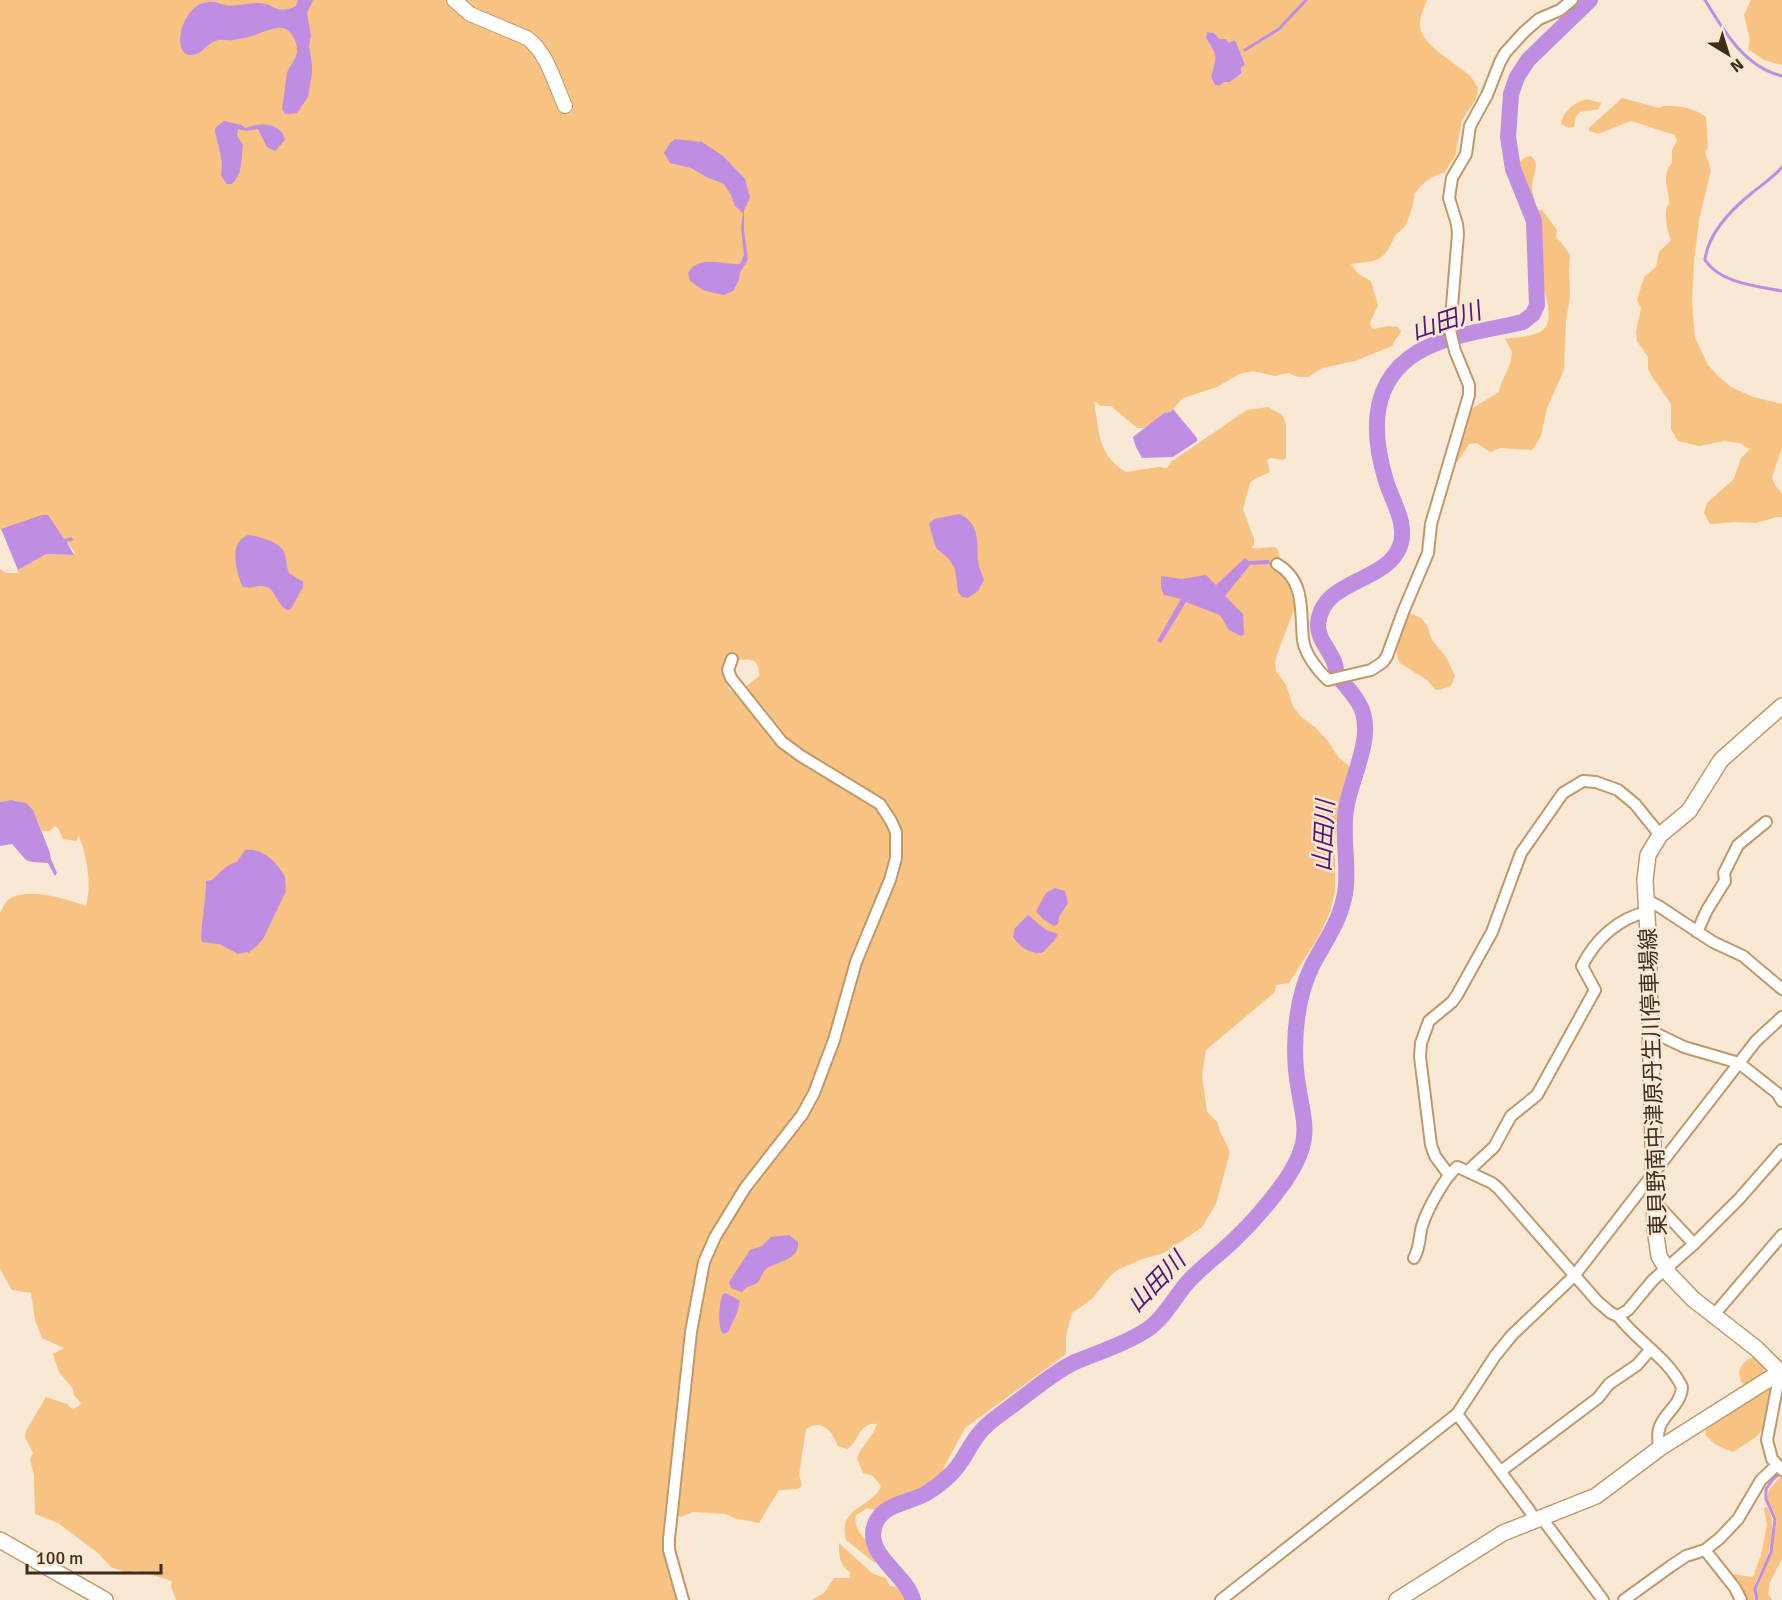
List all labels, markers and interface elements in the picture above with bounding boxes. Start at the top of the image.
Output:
north arrow [1698,24,1758,84]
text: N [1726,54,1747,76]
water label: 山田川 [1407,295,1488,346]
water label: 山田川 [1307,796,1341,873]
street label: 東貝野南中津原丹生川停車場線 [1634,928,1672,1236]
water label: 山田川 [1120,1244,1194,1318]
scale bar [27,1537,160,1575]
text: 100 m [36,1547,83,1569]

